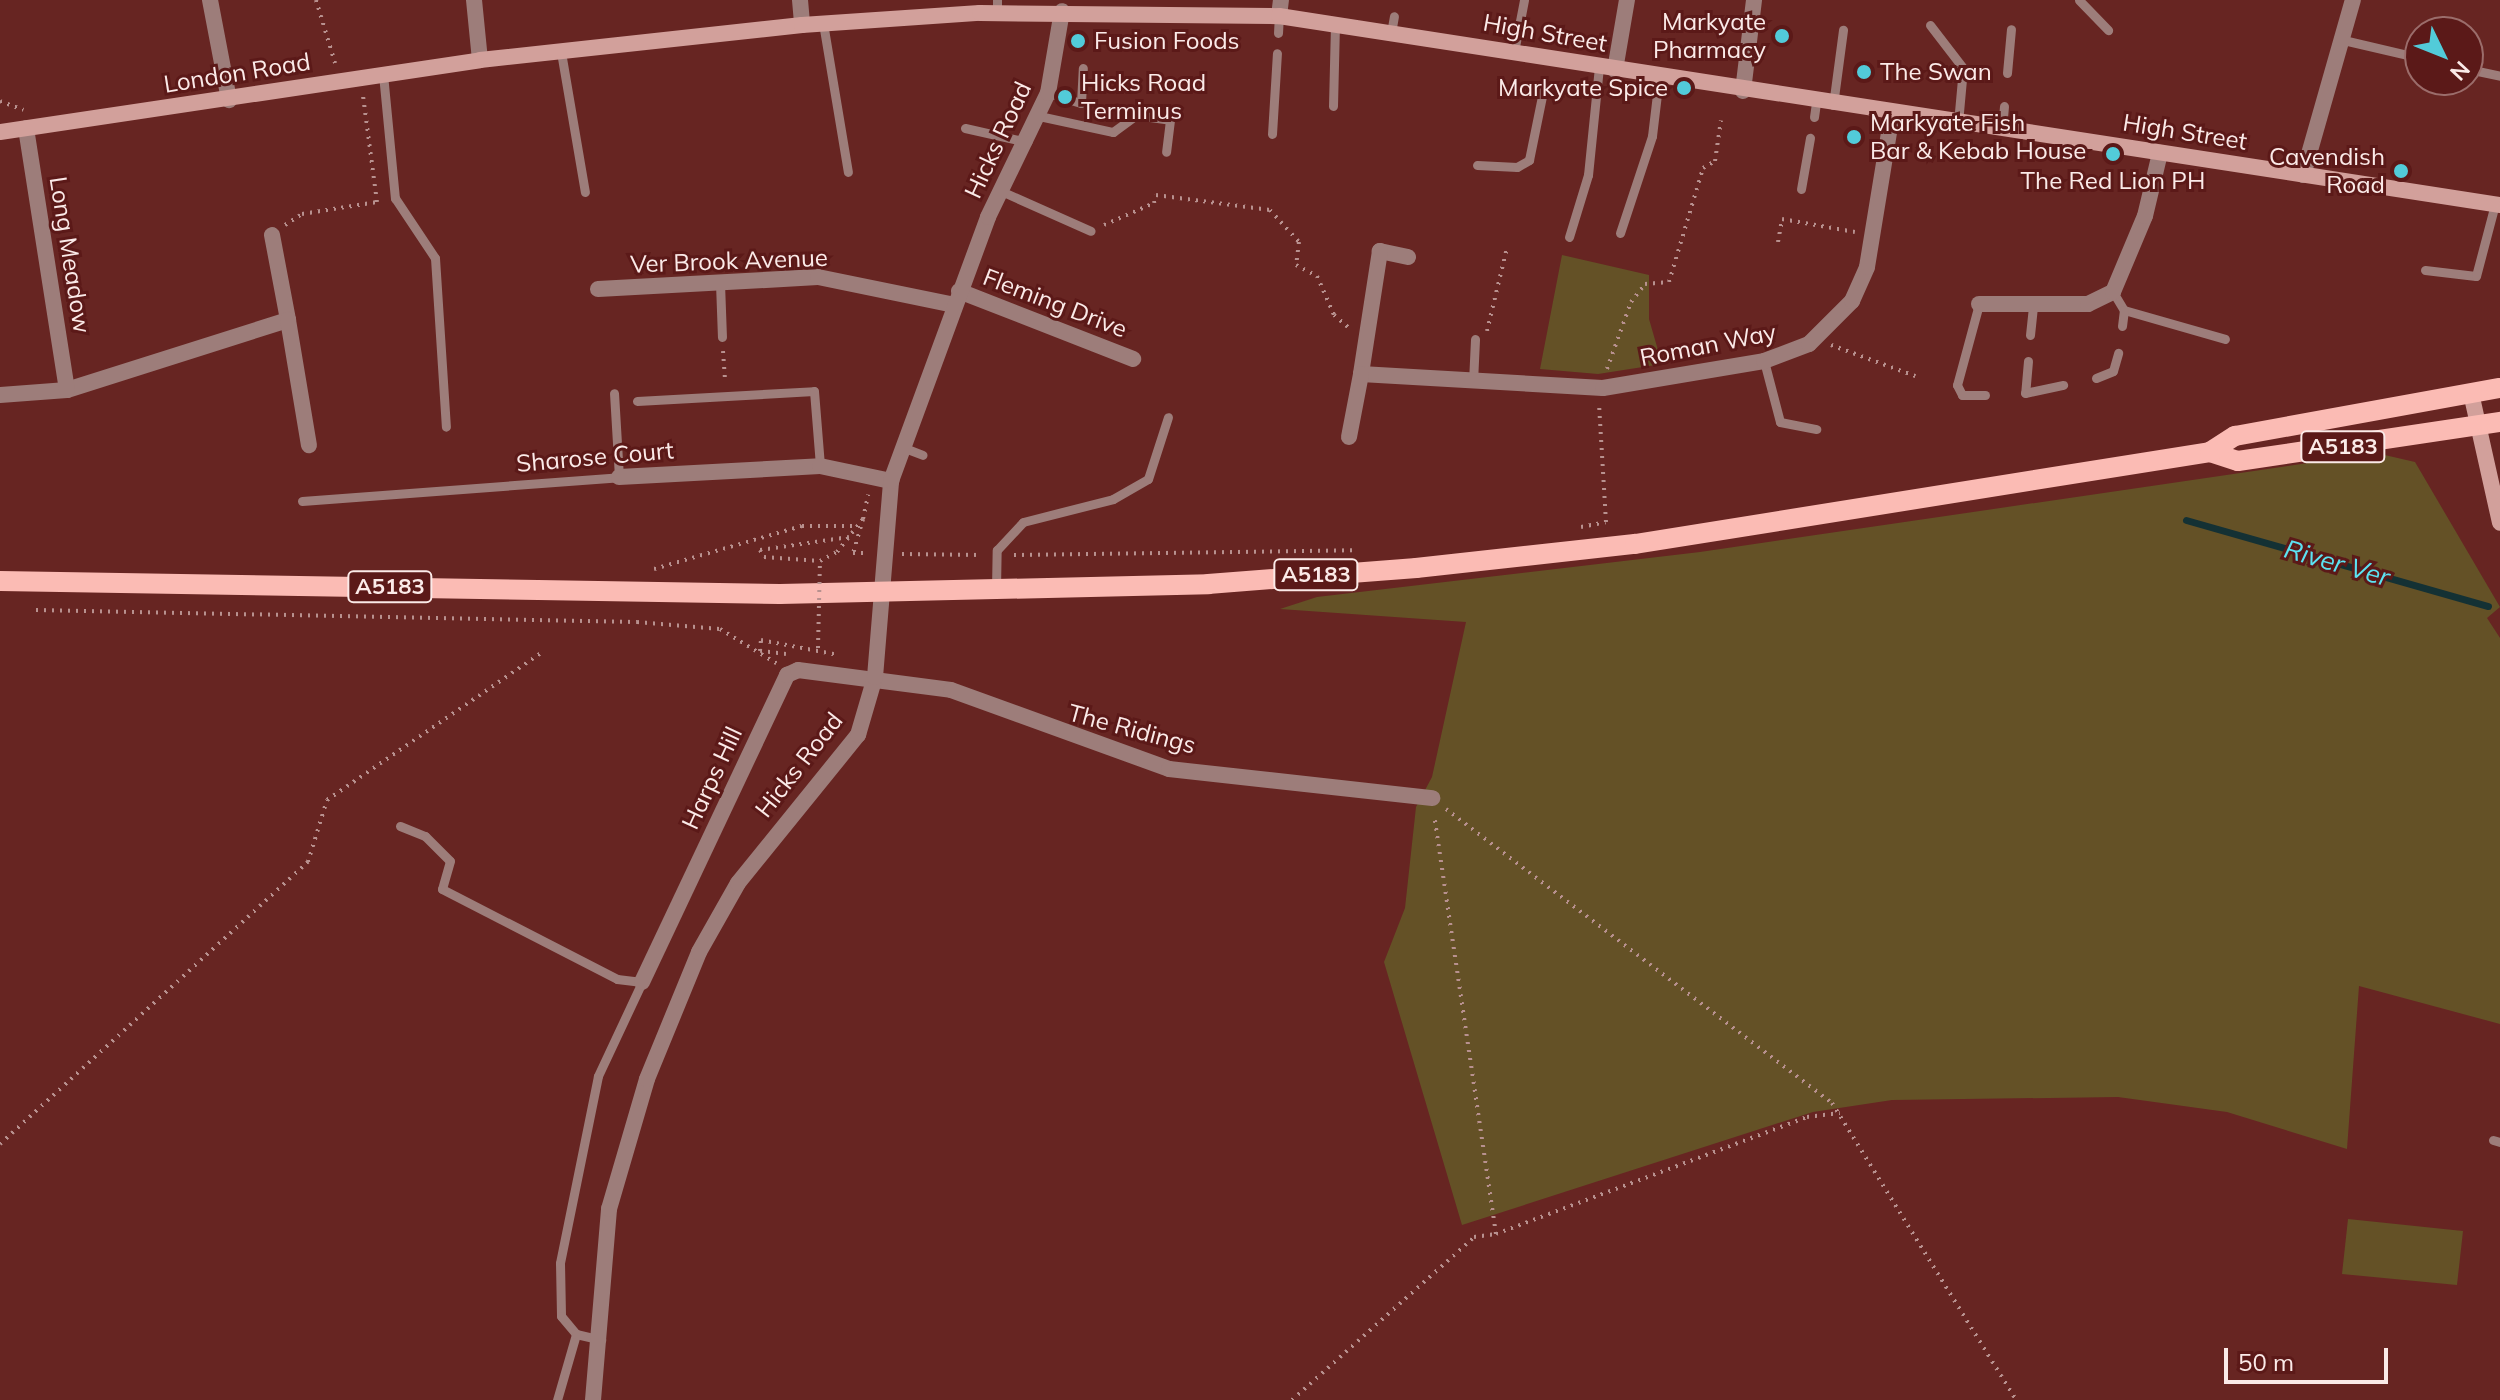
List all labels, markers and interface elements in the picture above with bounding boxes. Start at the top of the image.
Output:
street label: High Street [1481,8,1609,58]
place label: Markyate Pharmacy [1653,8,1766,64]
north arrow [2404,16,2484,96]
place label: Fusion Foods [1094,27,1239,55]
marker: Markyate Pharmacy [1773,27,1791,45]
marker: Fusion Foods [1069,32,1087,50]
street label: London Road [162,47,312,99]
text: N [2444,55,2476,87]
place label: The Swan [1880,58,1992,86]
marker: The Swan [1855,63,1873,81]
place label: Hicks Road Terminus [1081,69,1206,125]
place label: Markyate Spice [1498,74,1668,102]
street label: Hicks Road [959,77,1037,203]
marker: Markyate Spice [1675,79,1693,97]
marker: Hicks Road Terminus [1056,88,1074,106]
street label: High Street [2121,108,2249,156]
place label: Markyate Fish Bar & Kebab House [1870,109,2086,165]
marker: Markyate Fish Bar & Kebab House [1845,128,1863,146]
place label: Cavendish Road [2269,143,2385,199]
marker: The Red Lion PH [2104,145,2122,163]
marker: Cavendish Road [2392,162,2410,180]
place label: The Red Lion PH [2021,167,2205,195]
street label: Long Meadow [43,175,97,335]
street label: Ver Brook Avenue [630,243,828,279]
street label: Fleming Drive [979,262,1131,344]
street label: Roman Way [1637,318,1779,372]
road number: A5183 [2299,429,2387,465]
street label: Sharose Court [515,436,675,478]
water label: River Ver [2281,533,2393,593]
road number: A5183 [1272,557,1360,593]
road number: A5183 [346,569,434,605]
street label: The Ridings [1065,698,1199,760]
street label: Hicks Road [749,707,849,823]
street label: Harps Hill [676,722,748,834]
scale bar [2228,1332,2392,1382]
text: 50 m [2238,1347,2294,1377]

